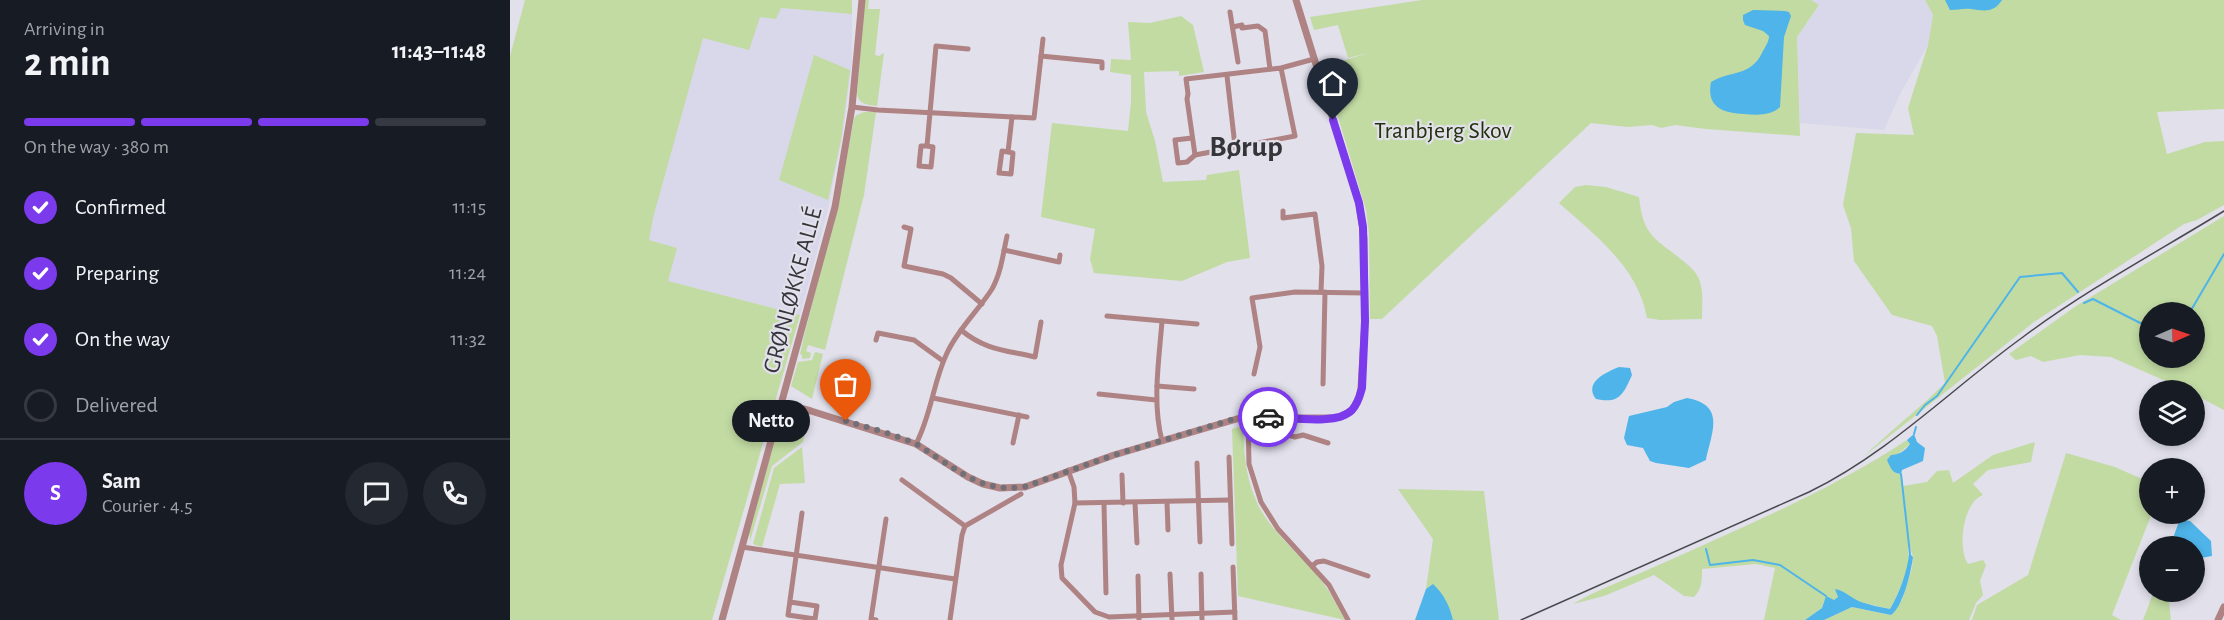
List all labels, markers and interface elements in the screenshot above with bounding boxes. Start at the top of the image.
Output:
text: Arriving in [24,19,105,39]
text: 11:43–11:48 [392,40,486,62]
text: 2 min [24,44,111,83]
pin [1307,58,1358,120]
icon: home [1316,67,1349,100]
park label: Tranbjerg Skov [1374,119,1512,143]
district label: Børup [1209,132,1283,162]
text: On the way · 380 m [24,137,169,157]
icon: check [24,191,57,224]
text: Confirmed [75,196,166,218]
text: 11:15 [452,197,486,217]
street label: GRØNLØKKE ALLÉ [757,204,827,376]
icon: check [24,257,57,290]
text: Preparing [75,262,159,284]
text: 11:24 [449,263,486,283]
north arrow [2139,302,2205,368]
map controls [2139,302,2205,602]
icon: check [24,323,57,356]
text: On the way [75,328,170,350]
text: 11:32 [450,329,486,349]
pin [820,359,871,421]
icon: bag [829,368,862,401]
button: layers [2139,380,2205,446]
courier [1238,387,1298,447]
text: Delivered [75,394,158,416]
callout: Netto [732,400,810,442]
icon: car [1252,401,1285,434]
text: Netto [748,411,794,431]
button: + [2139,458,2205,524]
button: chat [345,462,408,525]
button: phone [423,462,486,525]
text: Sam [102,470,141,492]
text: S [50,482,61,504]
text: Courier · 4.5 [102,496,193,516]
button: − [2139,536,2205,602]

